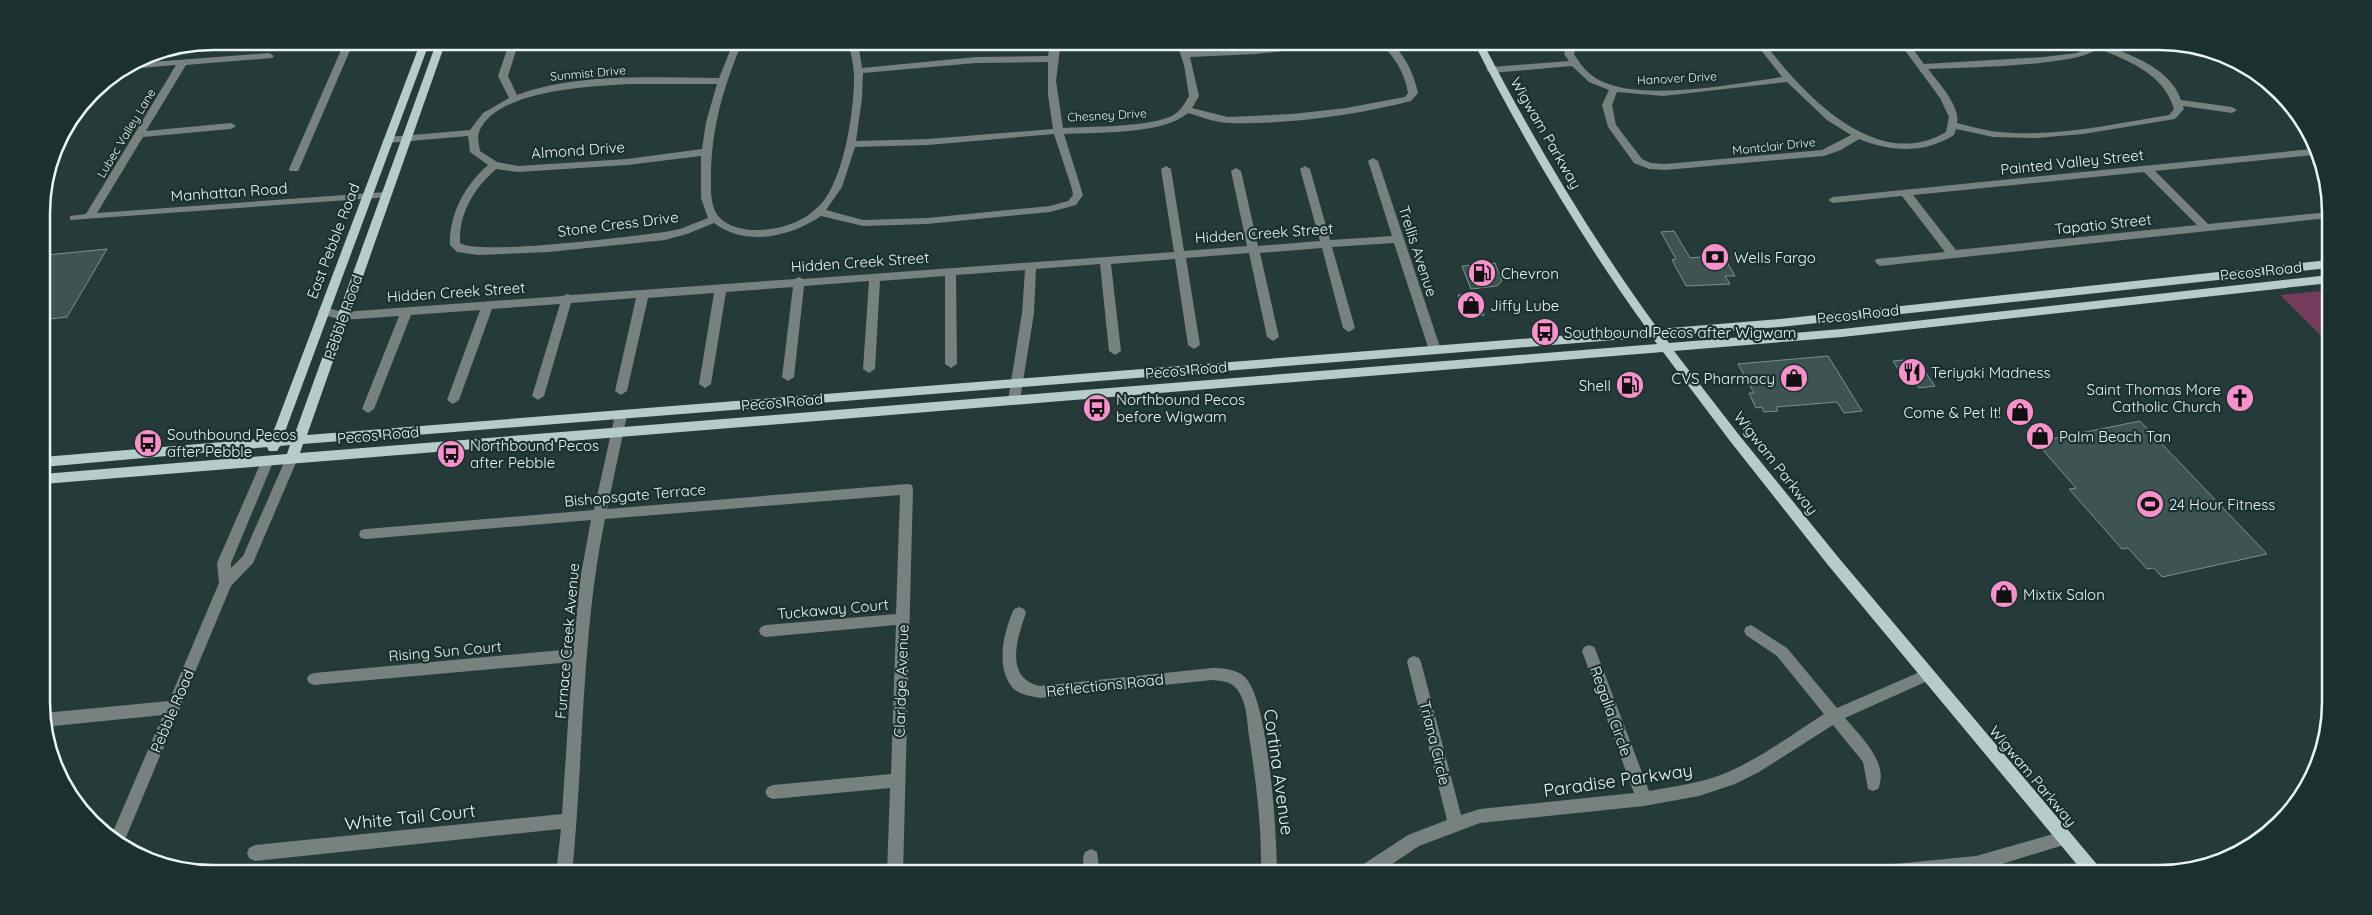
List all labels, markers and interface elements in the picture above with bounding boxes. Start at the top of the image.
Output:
street label: Sunmist Drive [550,62,627,84]
street label: Hanover Drive [1637,68,1717,88]
street label: Wigwam Parkway [1506,74,1586,192]
street label: Lubec Valley Lane [93,85,159,180]
street label: Chesney Drive [1067,105,1147,125]
street label: Montclair Drive [1732,134,1817,158]
street label: Almond Drive [531,137,625,163]
street label: Painted Valley Street [1999,145,2145,179]
street label: Manhattan Road [170,178,288,206]
street label: East Pebble Road [302,180,364,302]
street label: Trellis Avenue [1394,203,1442,299]
street label: Stone Cress Drive [556,207,680,241]
street label: Tapatio Street [2054,209,2152,239]
street label: Hidden Creek Street [1194,219,1334,247]
bank icon: Wells Fargo [1700,242,1730,272]
street label: Hidden Creek Street [790,248,930,276]
place label: Wells Fargo [1734,248,1816,267]
street label: Pecos Road [2219,257,2303,285]
fuel station icon: Chevron [1467,258,1497,288]
place label: Chevron [1501,264,1559,283]
street label: Pebble Road [320,272,366,362]
street label: Hidden Creek Street [386,278,526,306]
shop icon: Jiffy Lube [1456,290,1486,320]
place label: Jiffy Lube [1490,296,1559,315]
street label: Pecos Road [1816,300,1900,328]
bus stop icon: Southbound Pecos after Wigwam [1530,317,1560,347]
place label: Southbound Pecos after Wigwam [1564,323,1796,342]
street label: Pecos Road [1144,357,1228,383]
restaurant icon: Teriyaki Madness [1897,357,1927,387]
shop icon: CVS Pharmacy [1779,363,1809,393]
place label: Teriyaki Madness [1931,363,2050,382]
place label: CVS Pharmacy [1671,369,1775,388]
fuel station icon: Shell [1615,370,1645,400]
place label: Shell [1579,376,1611,395]
place label: Saint Thomas More Catholic Church [2086,380,2221,416]
church icon: Saint Thomas More Catholic Church [2225,383,2255,413]
street label: Pecos Road [740,389,824,415]
place label: Northbound Pecos before Wigwam [1116,390,1245,426]
bus stop icon: Northbound Pecos before Wigwam [1082,393,1112,423]
shop icon: Come & Pet It! [2005,397,2035,427]
place label: Come & Pet It! [1904,403,2001,422]
street label: Wigwam Parkway [1730,408,1822,518]
shop icon: Palm Beach Tan [2025,421,2055,451]
street label: Pecos Road [336,422,420,448]
place label: Southbound Pecos after Pebble [167,425,296,461]
place label: Palm Beach Tan [2059,427,2171,446]
bus stop icon: Southbound Pecos after Pebble [133,428,163,458]
place label: Northbound Pecos after Pebble [470,436,599,472]
bus stop icon: Northbound Pecos after Pebble [436,439,466,469]
street label: Bishopsgate Terrace [563,479,707,511]
sports icon: 24 Hour Fitness [2135,489,2165,519]
place label: 24 Hour Fitness [2169,495,2275,514]
street label: Furnace Creek Avenue [551,562,583,720]
shop icon: Mixtix Salon [1989,579,2019,609]
place label: Mixtix Salon [2023,585,2105,604]
street label: Tuckaway Court [776,595,890,623]
street label: Claridge Avenue [890,624,912,738]
street label: Rising Sun Court [388,637,502,665]
street label: Regalia Circle [1586,663,1636,759]
street label: Pebble Road [146,667,198,755]
street label: Reflections Road [1045,669,1165,701]
street label: Triana Circle [1415,699,1455,787]
street label: Cortina Avenue [1259,707,1299,837]
street label: Wigwam Parkway [1985,722,2081,830]
street label: Paradise Parkway [1542,758,1694,802]
street label: White Tail Court [343,799,477,835]

